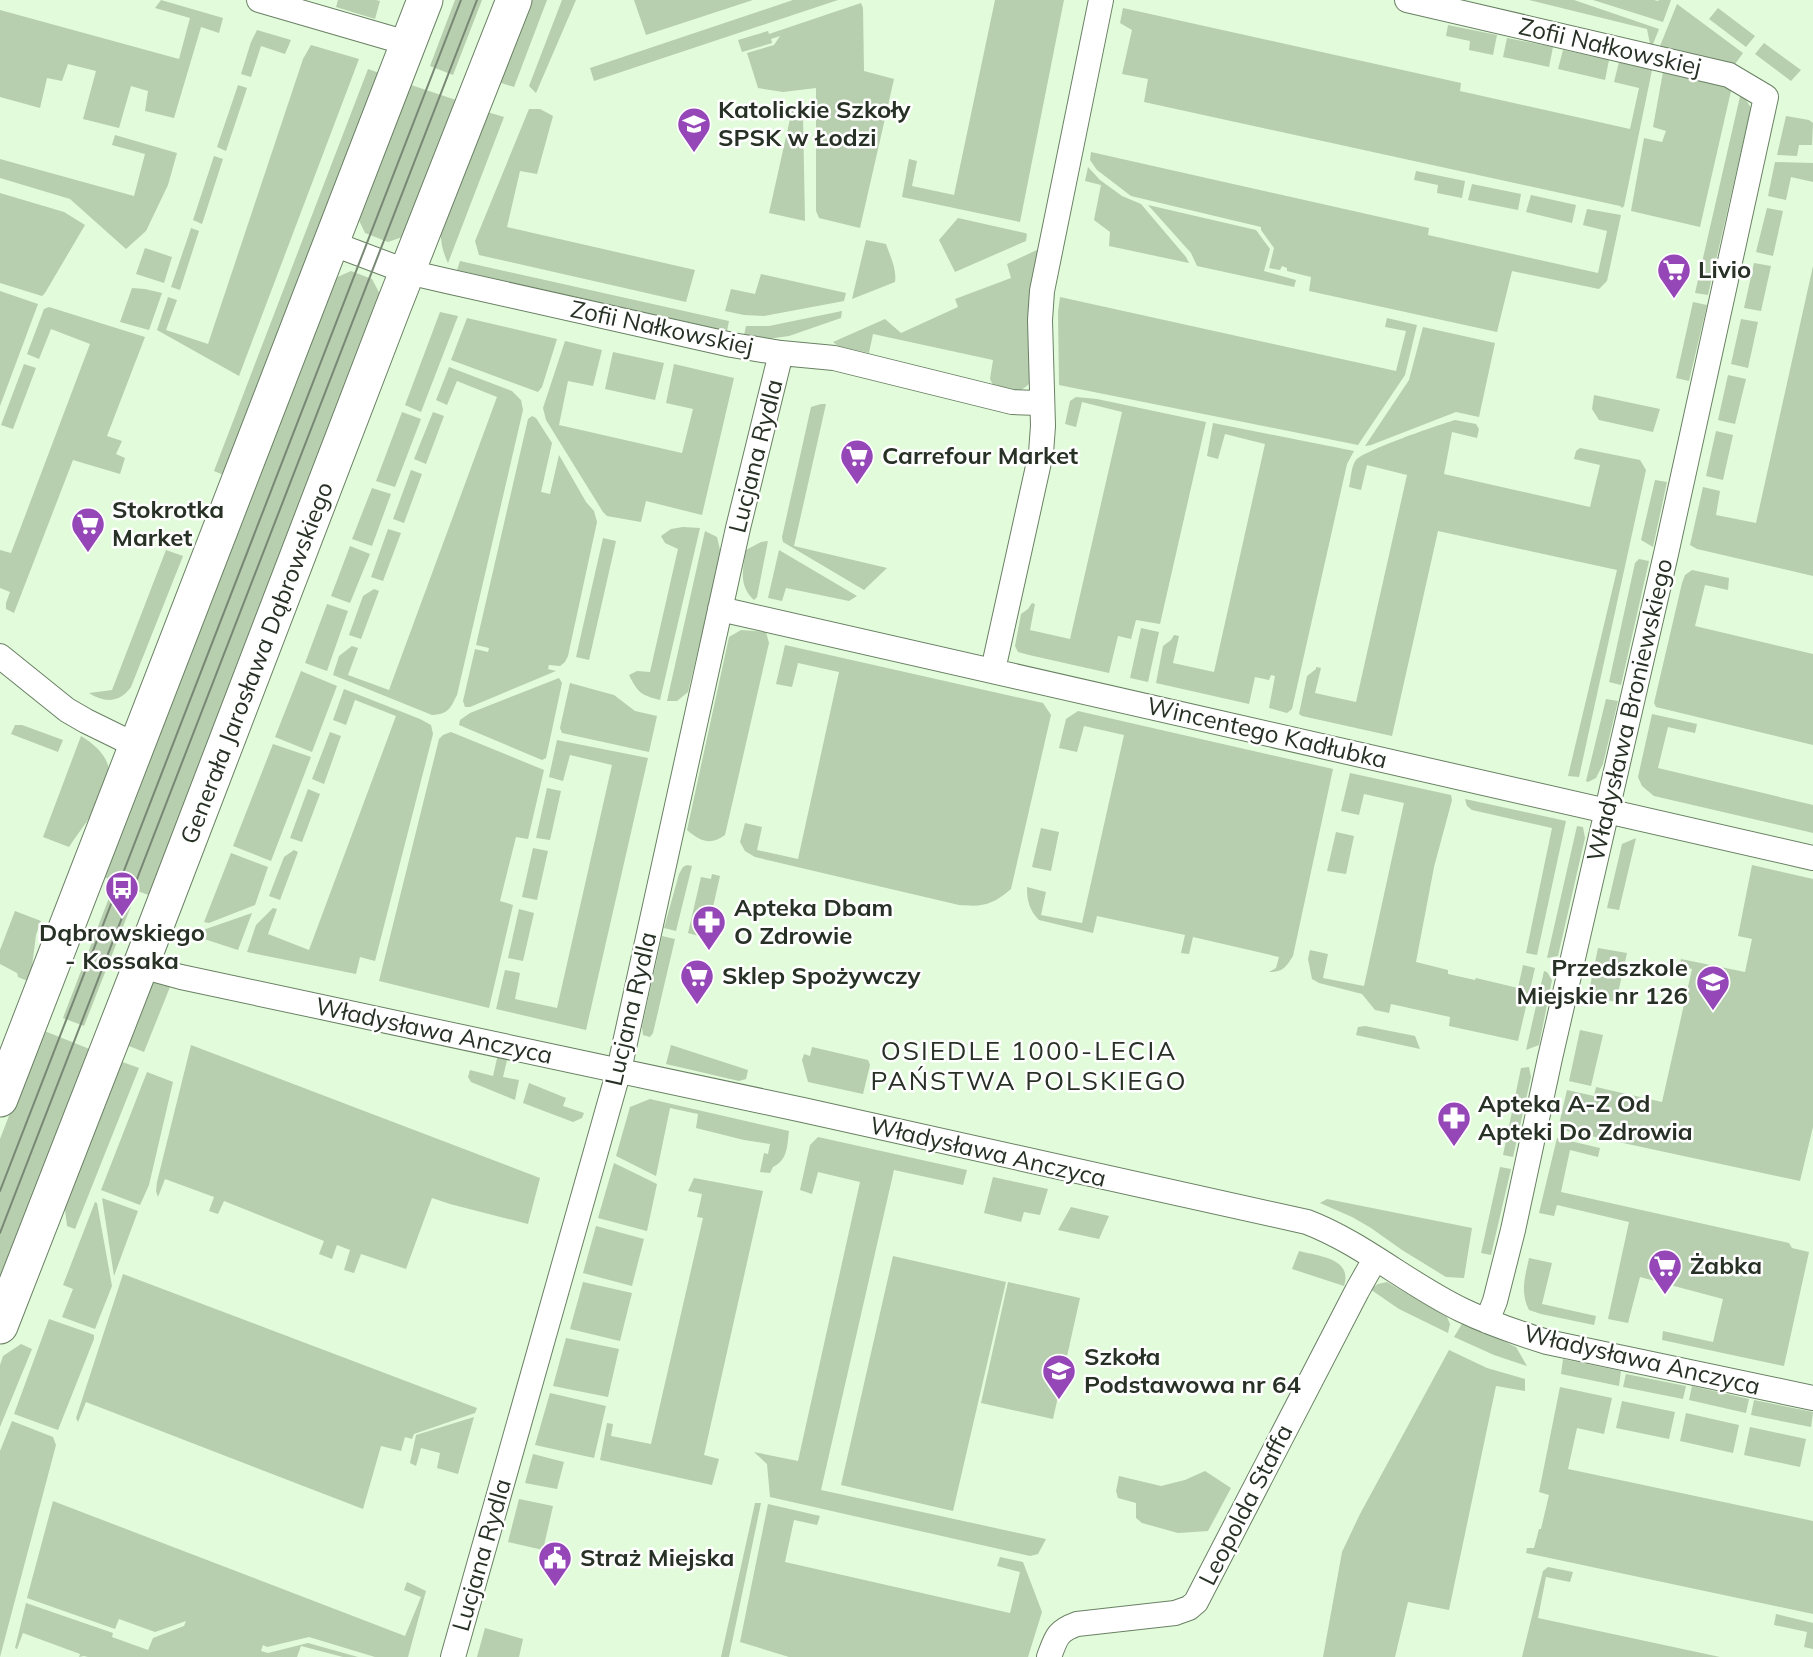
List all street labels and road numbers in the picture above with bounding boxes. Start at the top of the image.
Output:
street label: Zofii Nałkowskiej [1516,10,1704,82]
street label: Zofii Nałkowskiej [568,293,756,361]
street label: Lucjana Rydla [721,376,789,536]
street label: Generała Jarosława Dąbrowskiego [173,477,339,848]
street label: Władysława Broniewskiego [1580,555,1679,864]
street label: Wincentego Kadłubka [1144,690,1390,774]
street label: Lucjana Rydla [598,929,662,1089]
street label: Władysława Anczyca [313,990,555,1070]
street label: Władysława Anczyca [867,1109,1109,1193]
street label: Władysława Anczyca [1521,1317,1763,1401]
street label: Leopolda Staffa [1192,1419,1299,1590]
street label: Lucjana Rydla [445,1475,517,1634]

